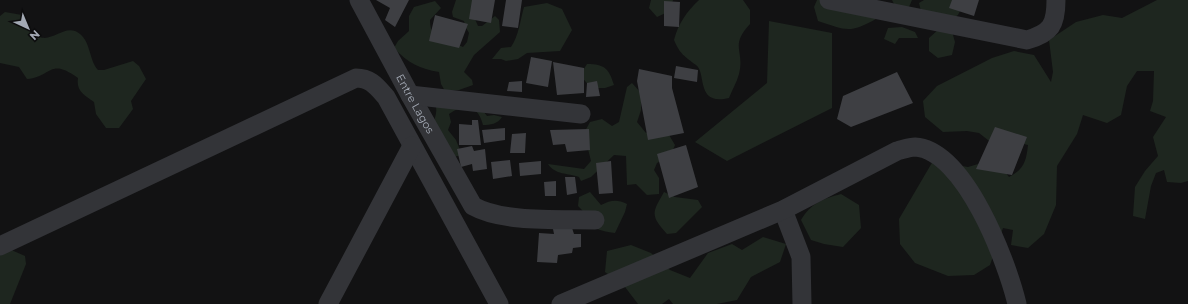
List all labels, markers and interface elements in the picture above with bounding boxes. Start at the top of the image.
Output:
north arrow [8,8,48,48]
text: N [27,27,43,43]
street label: Entre Lagos [393,72,438,137]

